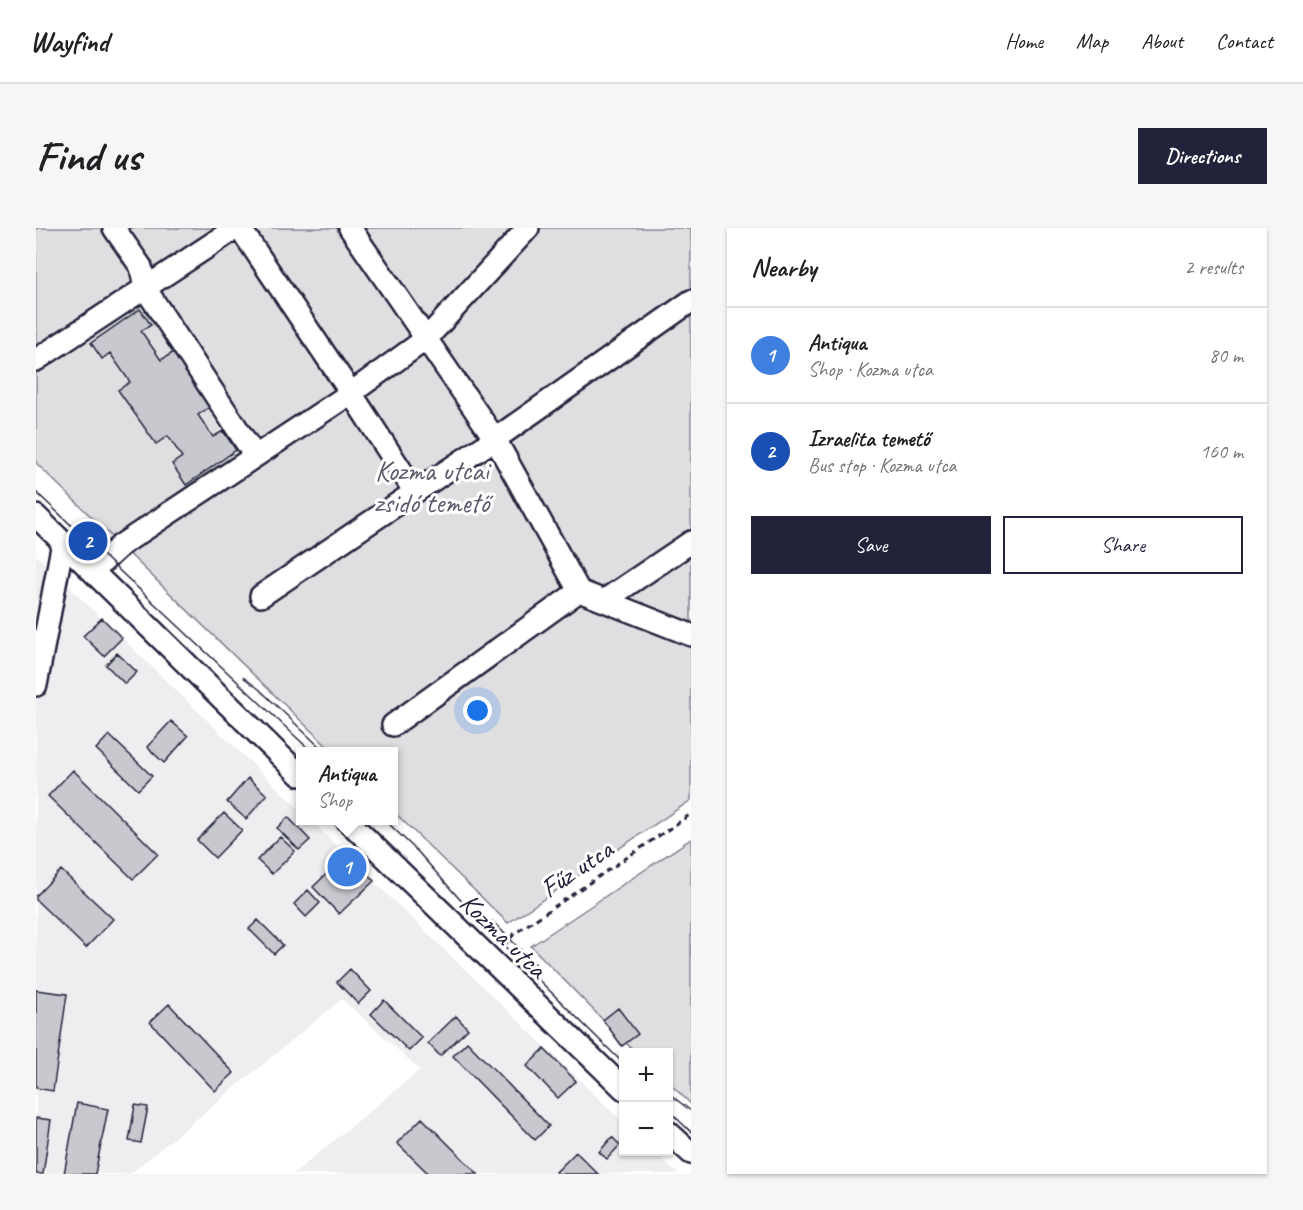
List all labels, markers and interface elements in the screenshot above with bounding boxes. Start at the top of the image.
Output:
text: Wayfind [30,24,109,59]
text: Home [1005,28,1043,54]
text: Map [1076,28,1108,54]
text: About [1141,28,1183,54]
text: Contact [1216,28,1273,54]
button: Directions [1138,128,1267,184]
text: Find us [36,130,141,183]
text: Nearby [751,251,816,284]
text: 2 results [1184,255,1243,280]
text: Antiqua [808,329,866,357]
text: 1 [766,343,775,368]
text: 80 m [1209,343,1243,368]
text: Shop · Kozma utca [808,357,933,382]
text: Izraelita temető [808,425,930,453]
text: 2 [766,439,775,464]
text: 160 m [1200,439,1243,464]
park label: Kozma utcai zsidó temető [374,453,494,520]
text: Bus stop · Kozma utca [808,453,956,478]
button: Save [751,516,991,574]
button: Share [1003,516,1243,574]
pin: 2 [68,518,108,564]
your location [463,696,492,725]
popup [296,747,398,825]
text: Antiqua [318,760,376,788]
text: Shop [318,788,352,813]
street label: Fűz utca [533,831,621,905]
pin: 1 [328,844,366,890]
street label: Kozma utca [453,885,556,987]
map controls [619,1048,673,1156]
button: + [619,1048,673,1102]
button: − [619,1102,673,1156]

